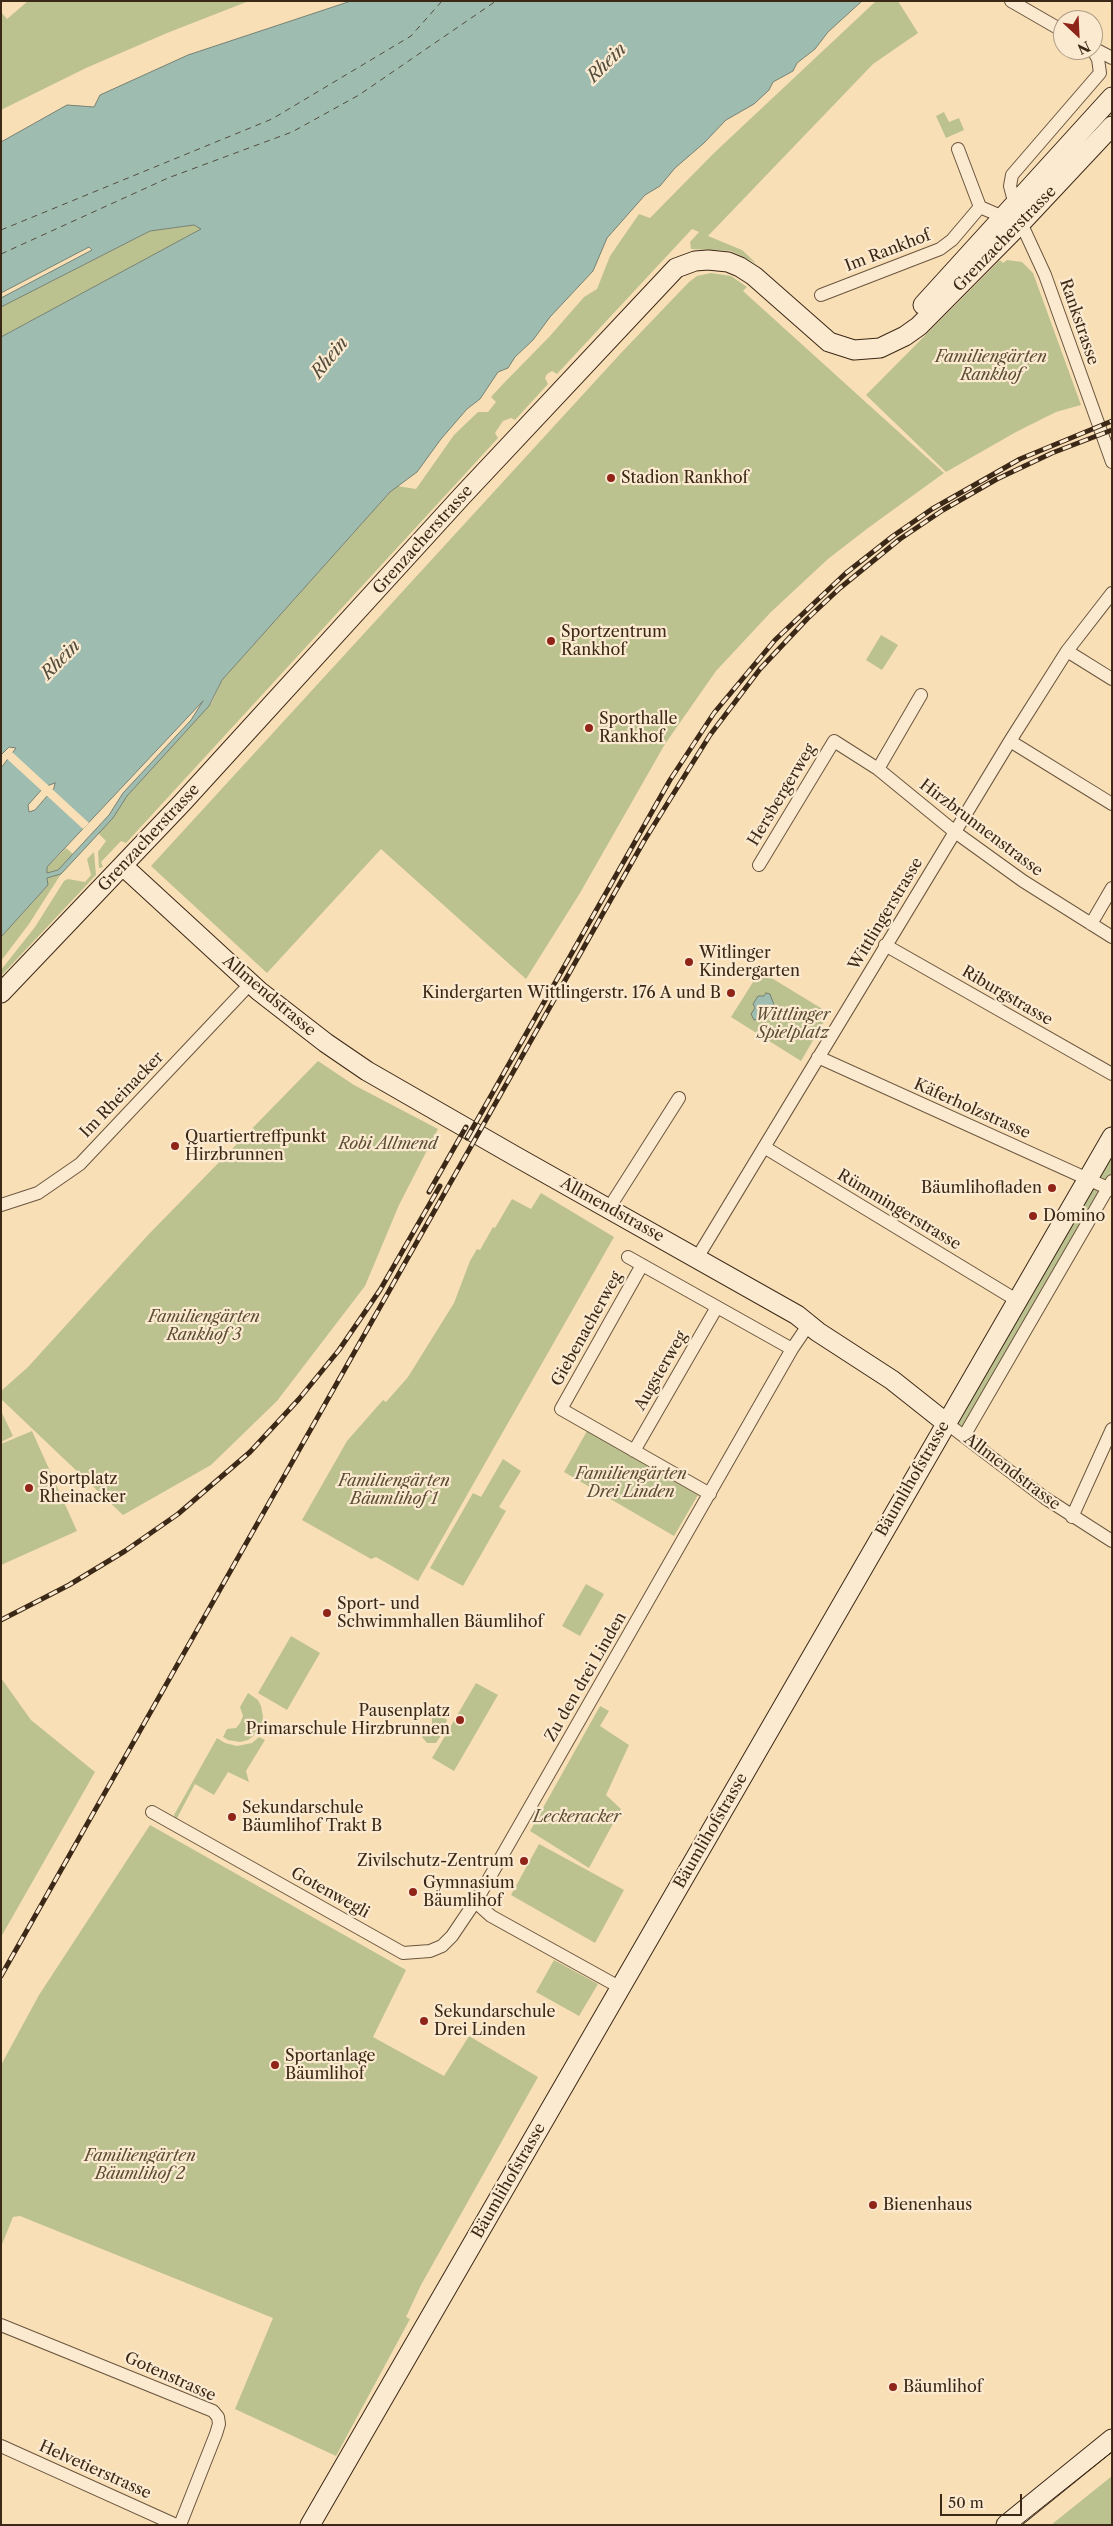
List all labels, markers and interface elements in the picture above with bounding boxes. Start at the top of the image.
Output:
north arrow [1053,10,1103,60]
text: N [1075,37,1093,58]
water label: Rhein [583,39,631,87]
street label: Grenzacherstrasse [950,182,1060,296]
street label: Im Rankhof [843,226,933,276]
street label: Rankstrasse [1055,276,1103,368]
water label: Rhein [307,333,353,383]
park label: Familiengärten Rankhof [935,347,1047,385]
place label: Stadion Rankhof [621,468,748,488]
marker: Stadion Rankhof [605,472,617,484]
street label: Grenzacherstrasse [369,482,477,598]
place label: Sportzentrum Rankhof [561,622,667,660]
marker: Sportzentrum Rankhof [545,635,557,647]
water label: Rhein [37,636,85,684]
place label: Sporthalle Rankhof [599,709,678,747]
marker: Sporthalle Rankhof [583,722,595,734]
street label: Hersbergerweg [744,741,820,849]
street label: Hirzbrunnenstrasse [916,775,1046,881]
street label: Grenzacherstrasse [94,780,204,896]
street label: Wittlingerstrasse [845,854,927,974]
place label: Witlinger Kindergarten [699,943,800,981]
street label: Allmendstrasse [219,952,319,1040]
marker: Witlinger Kindergarten [683,956,695,968]
street label: Riburgstrasse [958,962,1056,1030]
place label: Kindergarten Wittlingerstr. 176 A und B [422,983,721,1003]
marker: Kindergarten Wittlingerstr. 176 A und B [725,987,737,999]
park label: Wittlinger Spielplatz [756,1005,830,1043]
street label: Im Rheinacker [76,1048,168,1142]
street label: Käferholzstrasse [911,1075,1033,1143]
place label: Quartiertreffpunkt Hirzbrunnen [185,1127,326,1165]
park label: Robi Allmend [339,1134,437,1154]
marker: Quartiertreffpunkt Hirzbrunnen [169,1140,181,1152]
street label: Rümmingerstrasse [834,1166,964,1254]
street label: Allmendstrasse [557,1174,667,1246]
place label: Bäumlihofladen [921,1178,1042,1198]
marker: Bäumlihofladen [1046,1182,1058,1194]
place label: Domino [1043,1206,1105,1226]
marker: Domino [1027,1210,1039,1222]
street label: Giebenacherweg [548,1268,626,1390]
park label: Familiengärten Rankhof 3 [148,1307,260,1345]
street label: Augsterweg [631,1328,691,1414]
street label: Bäumlihofstrasse [872,1418,954,1540]
street label: Allmendstrasse [960,1430,1064,1514]
park label: Familiengärten Drei Linden [575,1464,687,1502]
place label: Sportplatz Rheinacker [39,1469,126,1507]
park label: Familiengärten Bäumlihof 1 [338,1471,450,1509]
marker: Sportplatz Rheinacker [23,1482,35,1494]
place label: Sport- und Schwimmhallen Bäumlihof [337,1594,543,1632]
marker: Sport- und Schwimmhallen Bäumlihof [321,1607,333,1619]
street label: Zu den drei Linden [541,1609,631,1745]
place label: Pausenplatz Primarschule Hirzbrunnen [246,1701,450,1739]
marker: Pausenplatz Primarschule Hirzbrunnen [454,1714,466,1726]
street label: Bäumlihofstrasse [670,1770,752,1892]
place label: Sekundarschule Bäumlihof Trakt B [242,1798,382,1836]
park label: Leckeracker [533,1807,621,1827]
marker: Sekundarschule Bäumlihof Trakt B [226,1811,238,1823]
place label: Zivilschutz-Zentrum [357,1851,514,1871]
marker: Zivilschutz-Zentrum [518,1855,530,1867]
street label: Gotenwegli [287,1864,373,1922]
place label: Gymnasium Bäumlihof [423,1873,515,1911]
marker: Gymnasium Bäumlihof [407,1886,419,1898]
place label: Sekundarschule Drei Linden [434,2002,556,2040]
marker: Sekundarschule Drei Linden [418,2015,430,2027]
place label: Sportanlage Bäumlihof [285,2046,376,2084]
marker: Sportanlage Bäumlihof [269,2059,281,2071]
street label: Bäumlihofstrasse [468,2120,550,2242]
park label: Familiengärten Bäumlihof 2 [84,2146,196,2184]
place label: Bienenhaus [883,2195,972,2215]
marker: Bienenhaus [867,2199,879,2211]
street label: Gotenstrasse [121,2348,219,2406]
place label: Bäumlihof [903,2377,982,2397]
marker: Bäumlihof [887,2381,899,2393]
street label: Helvetierstrasse [36,2437,154,2503]
scale bar [943,2484,1026,2516]
text: 50 m [948,2493,984,2512]

